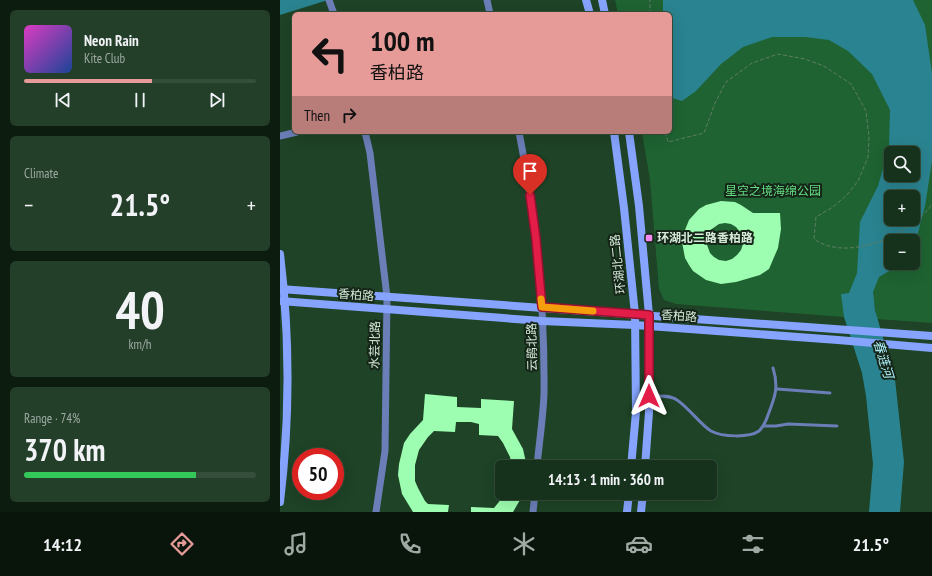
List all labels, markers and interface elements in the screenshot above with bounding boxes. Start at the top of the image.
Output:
text: 100 m [370,22,434,59]
icon: left [304,28,356,80]
text: Neon Rain [84,31,139,50]
text: Kite Club [84,50,125,67]
text: 香柏路 [370,61,424,84]
icon: previous [52,89,74,111]
icon: pause [129,89,151,111]
icon: next [206,89,228,111]
icon: right [338,104,360,126]
text: Then [304,106,330,125]
map controls [884,146,920,270]
button: search [884,146,920,182]
pin [513,154,547,195]
icon: arrive [519,160,541,182]
text: Climate [24,165,58,182]
park label: 星空之境海绵公园 [725,183,821,198]
text: 21.5° [110,185,170,224]
button: + [884,190,920,226]
text: − [24,191,33,219]
text: + [247,191,256,219]
place label: 环湖北二路香柏路 [657,230,753,245]
street label: 环湖北二路 [607,233,628,295]
marker: 环湖北二路香柏路 [644,233,654,243]
button: − [884,234,920,270]
text: 40 [115,276,165,343]
street label: 香柏路 [337,285,375,304]
street label: 香柏路 [661,307,698,324]
street label: 水芸北路 [367,321,382,369]
street label: 云鹃北路 [524,323,539,371]
text: km/h [128,336,152,353]
water label: 春涟河 [870,338,898,383]
position arrow [628,375,670,417]
text: Range · 74% [24,410,80,427]
text: 370 km [24,430,105,469]
speed limit sign: 50 [292,448,344,500]
text: 14:13 · 1 min · 360 m [548,470,664,489]
icon: directions [168,530,196,558]
icon: music [282,530,310,558]
icon: phone [396,530,424,558]
icon: climate [510,530,538,558]
icon: car [625,530,653,558]
icon: filters [739,530,767,558]
text: 14:12 [43,533,82,556]
text: 21.5° [853,533,889,556]

